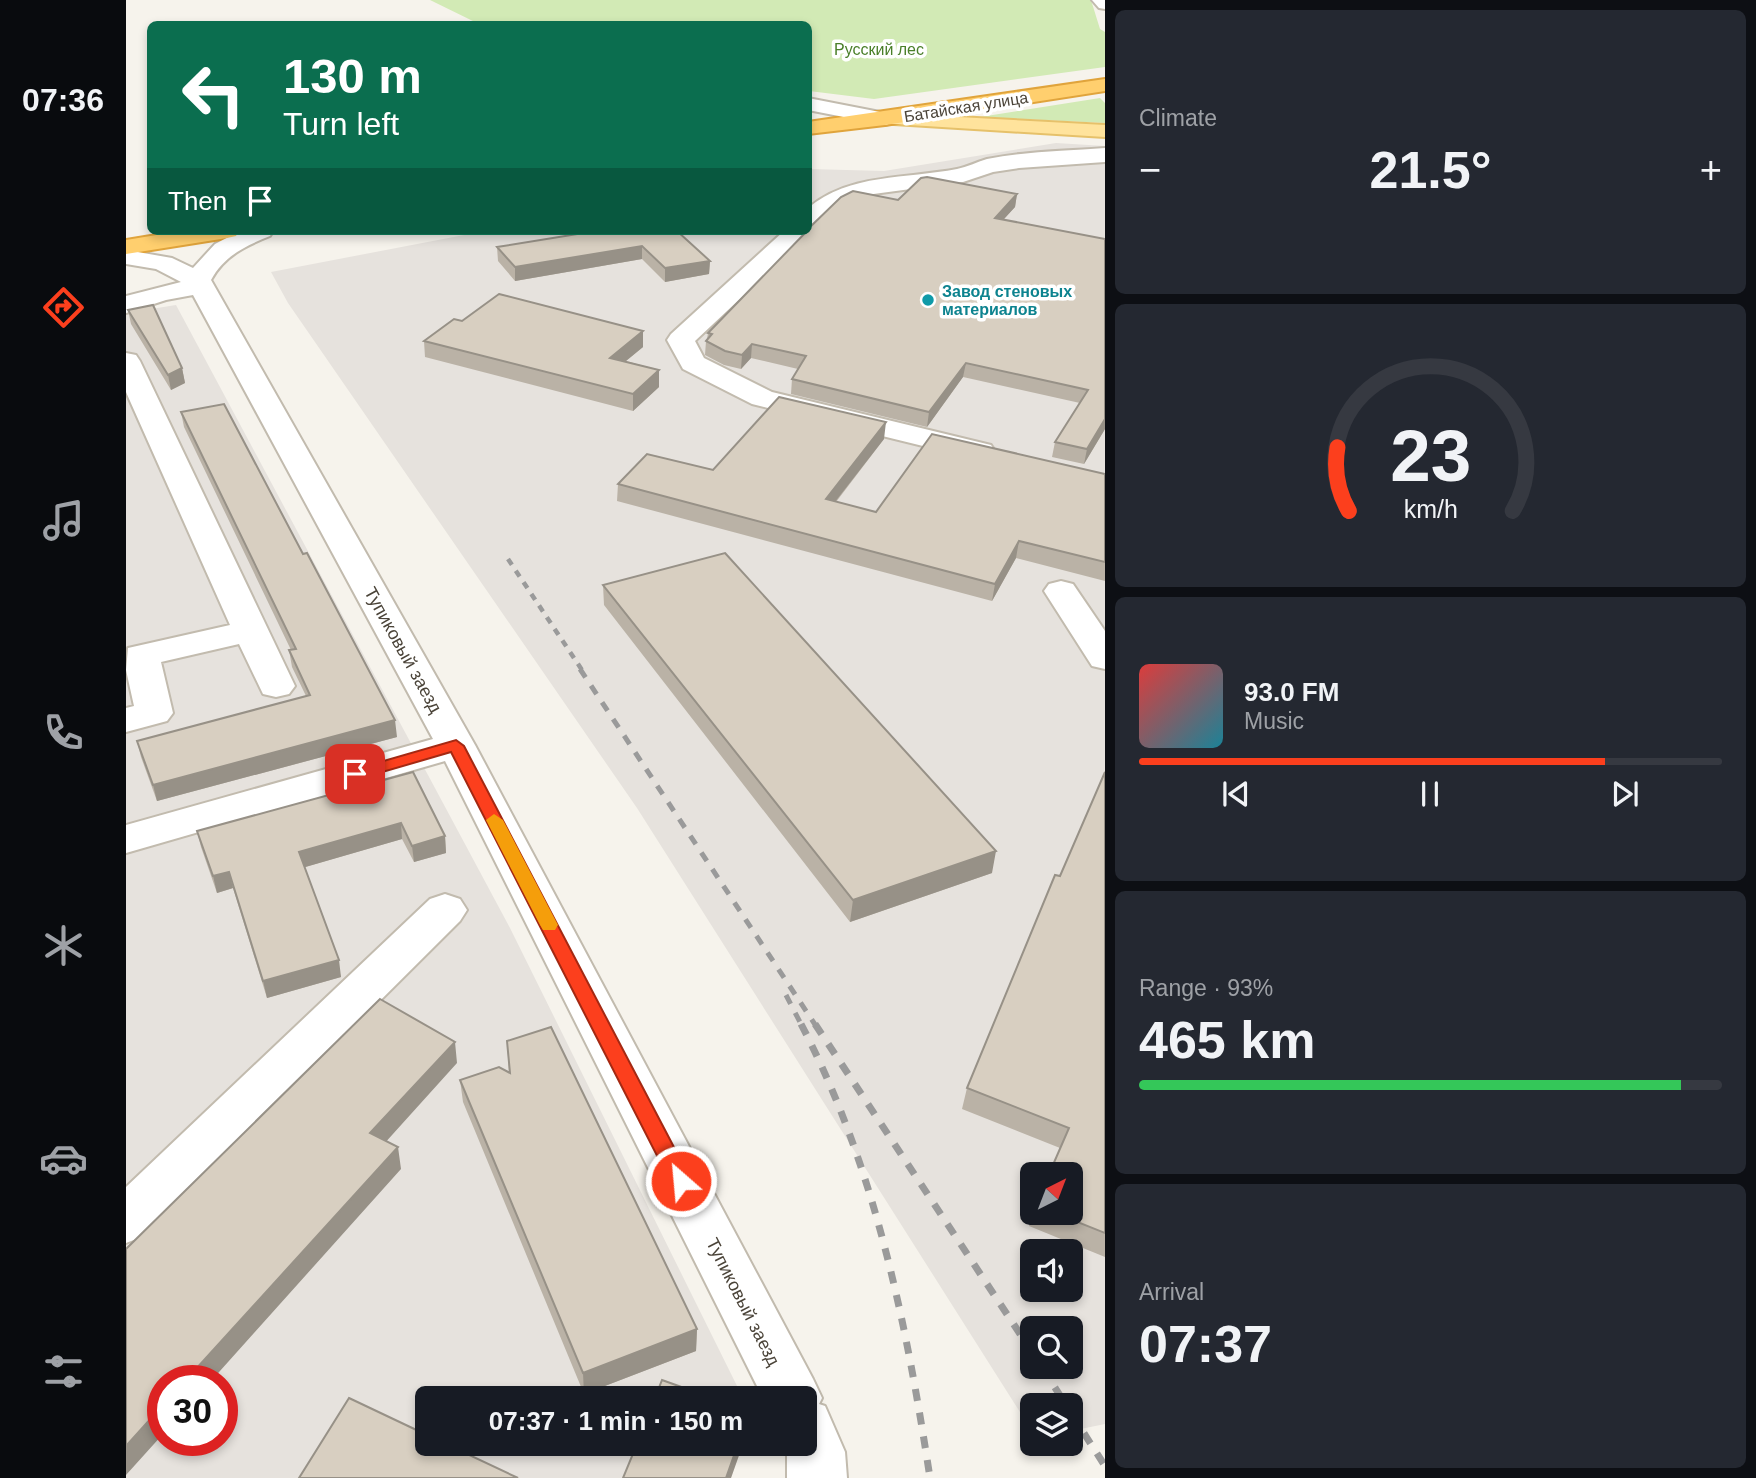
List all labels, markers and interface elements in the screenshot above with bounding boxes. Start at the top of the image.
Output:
park label: Русский лес [834,41,924,58]
icon: left [168,49,259,140]
text: 130 m [283,49,422,103]
text: 07:36 [22,82,104,118]
street label: Батайская улица [903,89,1029,125]
text: Climate [1139,105,1217,131]
text: Turn left [283,106,399,142]
text: 21.5° [1369,141,1492,199]
text: − [1139,149,1161,191]
text: + [1700,149,1722,191]
icon: arrive [241,182,279,220]
text: Then [168,186,227,216]
icon: directions [39,283,88,332]
place label: Завод стеновых материалов [942,283,1072,318]
marker: Завод стеновых материалов [920,292,936,308]
text: 23 [1390,416,1471,497]
text: km/h [1403,495,1458,523]
icon: music [39,496,88,545]
street label: Тупиковый заезд [360,584,446,717]
text: 93.0 FM [1244,677,1339,707]
icon: phone [39,708,88,757]
text: Music [1244,708,1304,734]
pin [325,744,385,804]
icon: arrive [336,755,374,793]
icon: previous [1217,775,1255,813]
icon: pause [1411,775,1449,813]
icon: next [1606,775,1644,813]
icon: climate [39,921,88,970]
text: Range · 93% [1139,975,1273,1001]
text: 465 km [1139,1011,1315,1069]
icon: car [39,1134,88,1183]
position arrow [644,1144,718,1218]
north arrow [1020,1162,1083,1225]
map controls [1020,1162,1083,1456]
street label: Тупиковый заезд [702,1235,784,1370]
button: sound [1020,1239,1083,1302]
text: Arrival [1139,1279,1204,1305]
text: 07:37 [1139,1315,1272,1373]
button: search [1020,1316,1083,1379]
icon: filters [39,1347,88,1396]
speed limit sign: 30 [147,1365,238,1456]
button: layers [1020,1393,1083,1456]
text: 07:37 · 1 min · 150 m [489,1406,743,1436]

